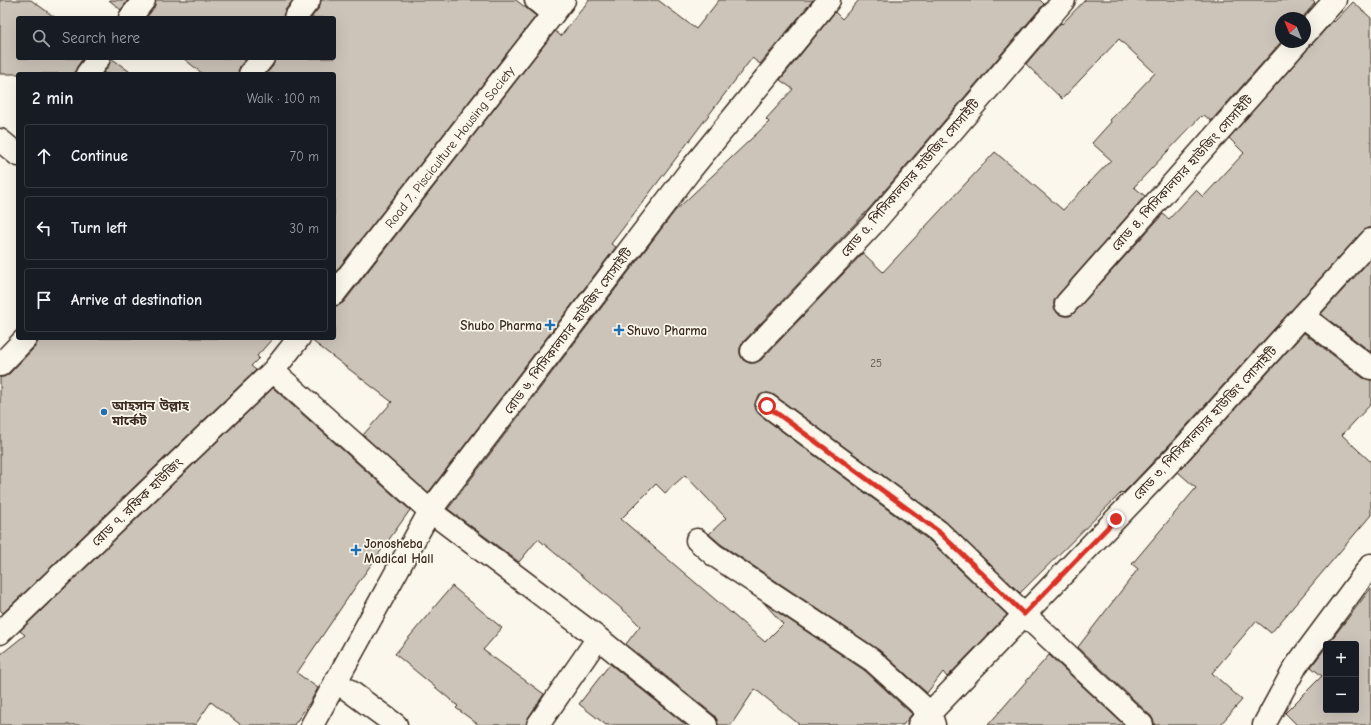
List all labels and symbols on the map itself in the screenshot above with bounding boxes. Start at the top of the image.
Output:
north arrow [1275,12,1311,48]
street label: Road 7, Pisciculture Housing Society [381,63,517,230]
street label: রোড ৪, পিসিকালচার হাউজিং সোসাইটি [1108,92,1256,254]
street label: রোড ৫, পিসিকালচার হাউজিং সোসাইটি [838,96,983,260]
street label: রোড ৬, পিসিকালচার হাউজিং সোসাইটি [501,244,636,417]
place label: Shubo Pharma [460,318,542,333]
marker: Shubo Pharma [545,320,555,330]
place label: Shuvo Pharma [627,323,707,338]
marker: Shuvo Pharma [614,325,624,335]
street label: রোড ৩, পিসিকালচার হাউজিং সোসাইটি [1130,343,1281,503]
house number: 25 [870,357,882,370]
route start [758,397,776,415]
place label: আহসান উল্লাহ মার্কেট [111,398,190,428]
marker: আহসান উল্লাহ মার্কেট [99,407,109,417]
street label: রোড ৭, রফিক হাউজিং [88,455,186,549]
route end [1107,510,1125,528]
place label: Jonosheba Madical Hall [364,536,433,566]
marker: Jonosheba Madical Hall [351,545,361,555]

